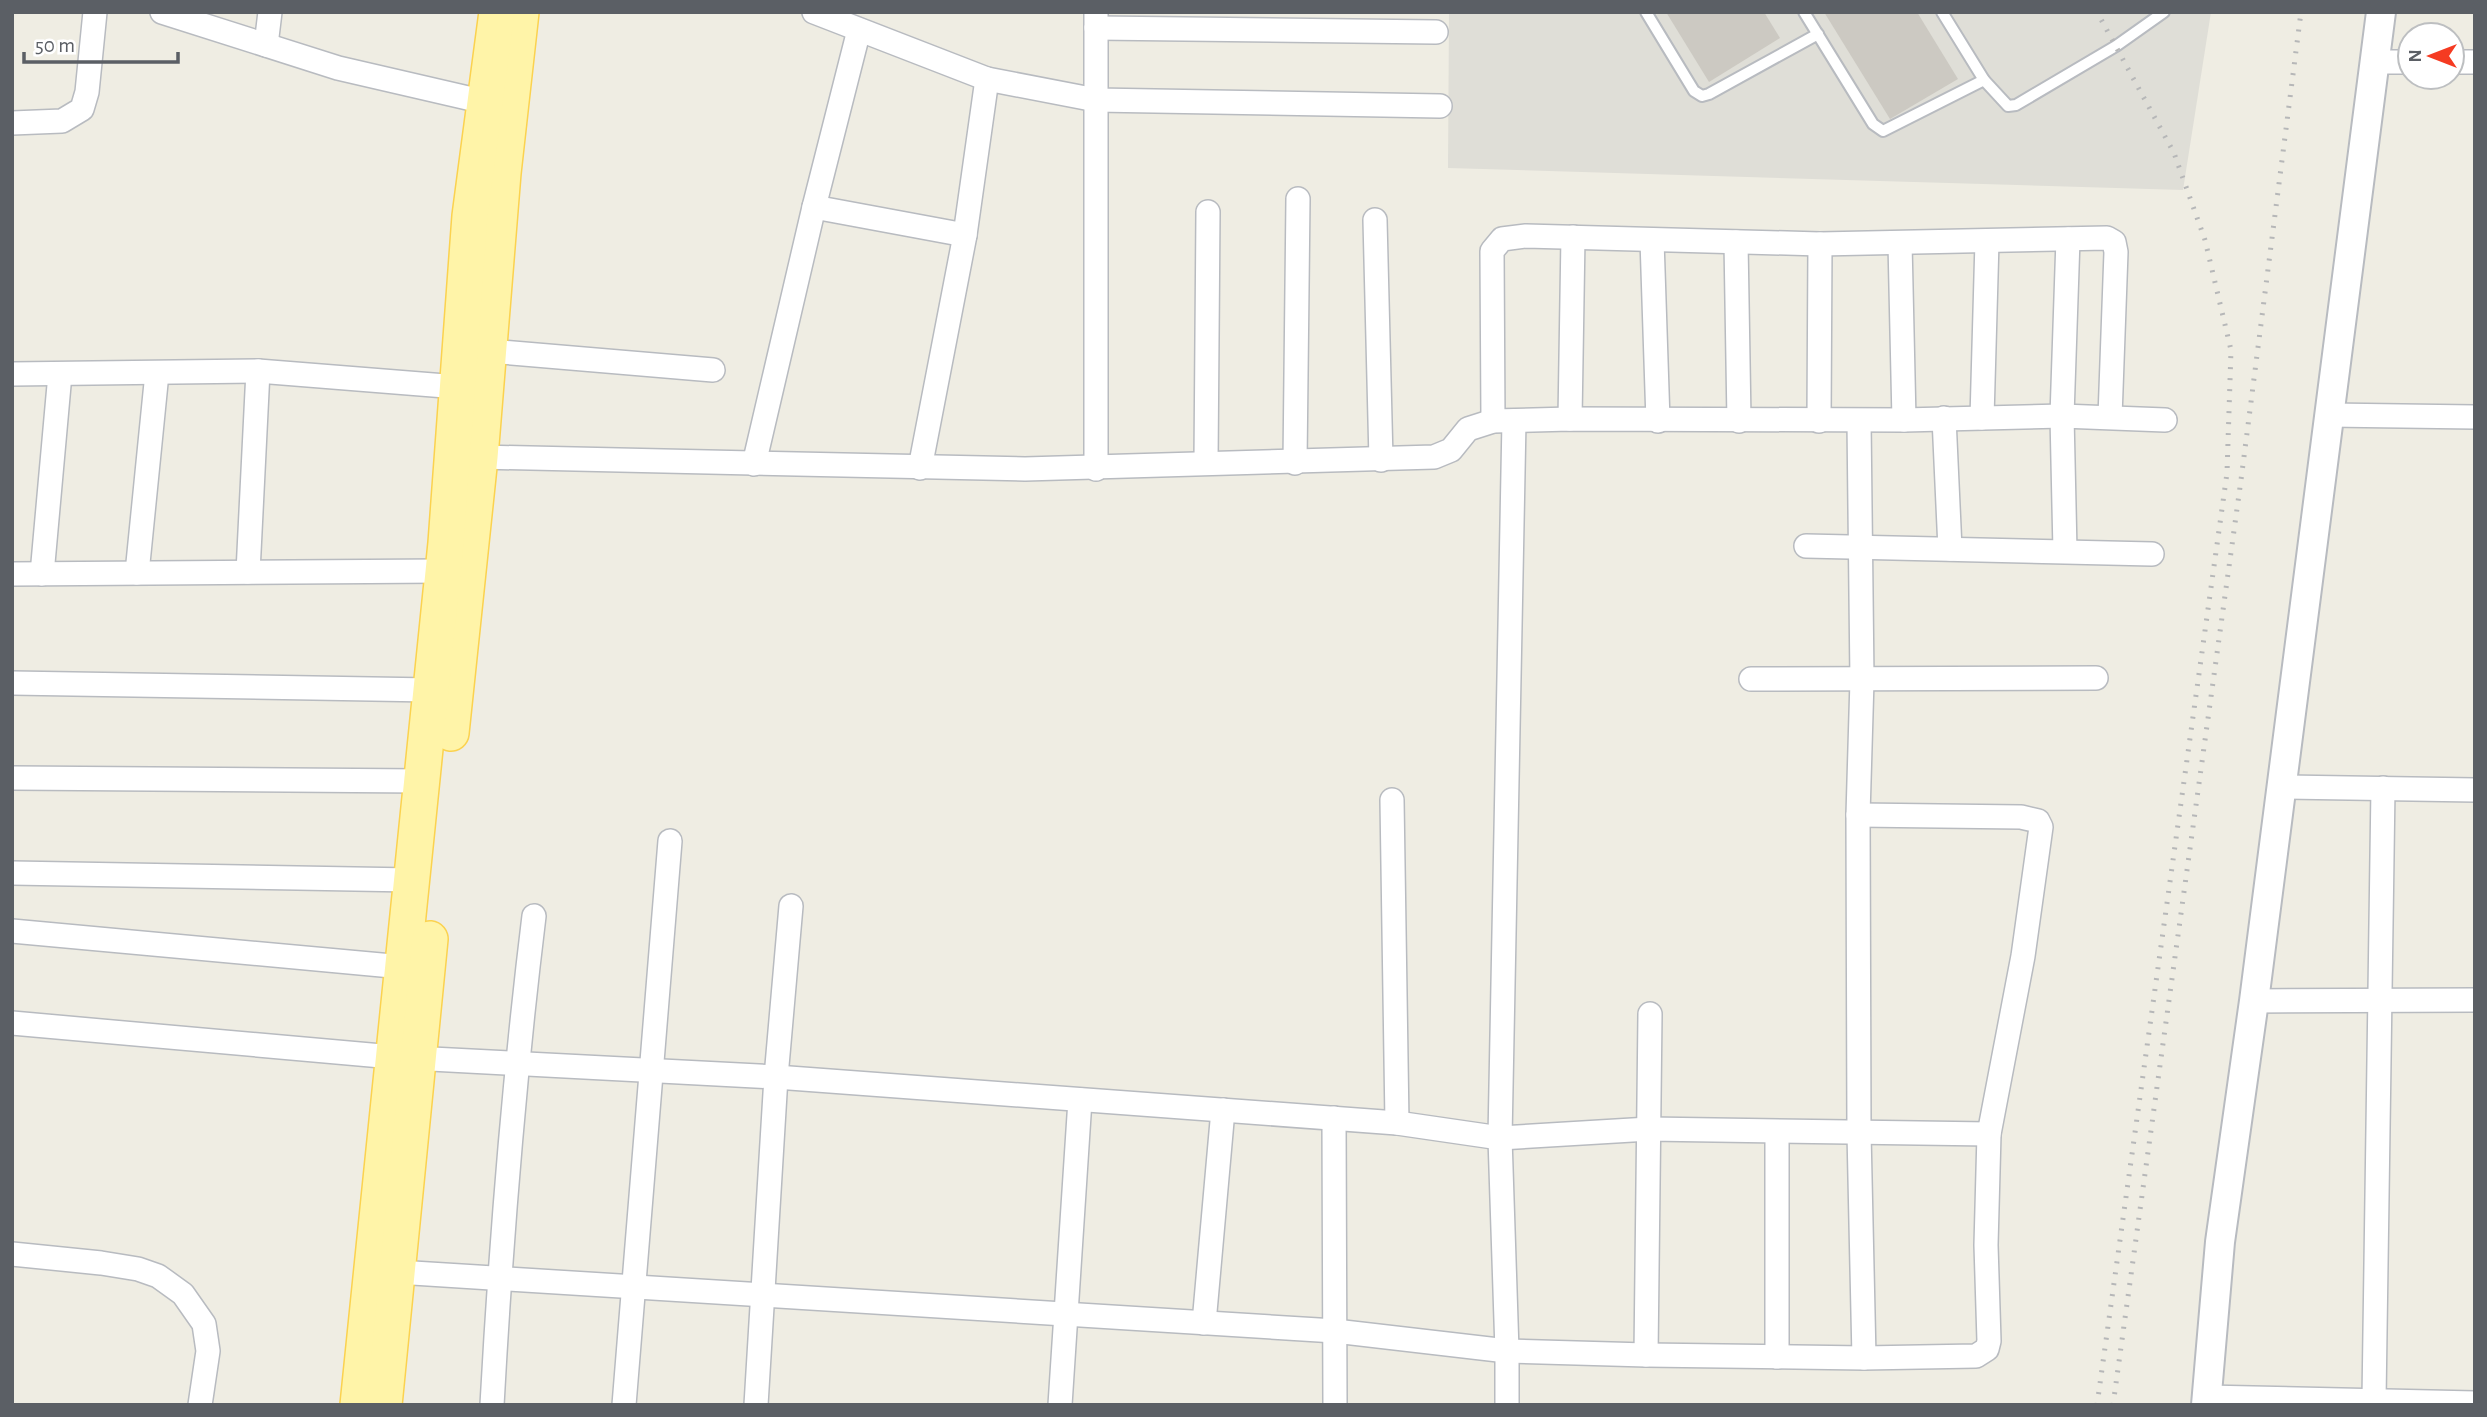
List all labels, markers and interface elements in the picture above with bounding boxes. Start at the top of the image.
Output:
scale bar [24,21,178,65]
north arrow [2396,21,2466,91]
text: 50 m [35,35,75,56]
text: N [2406,49,2425,63]

